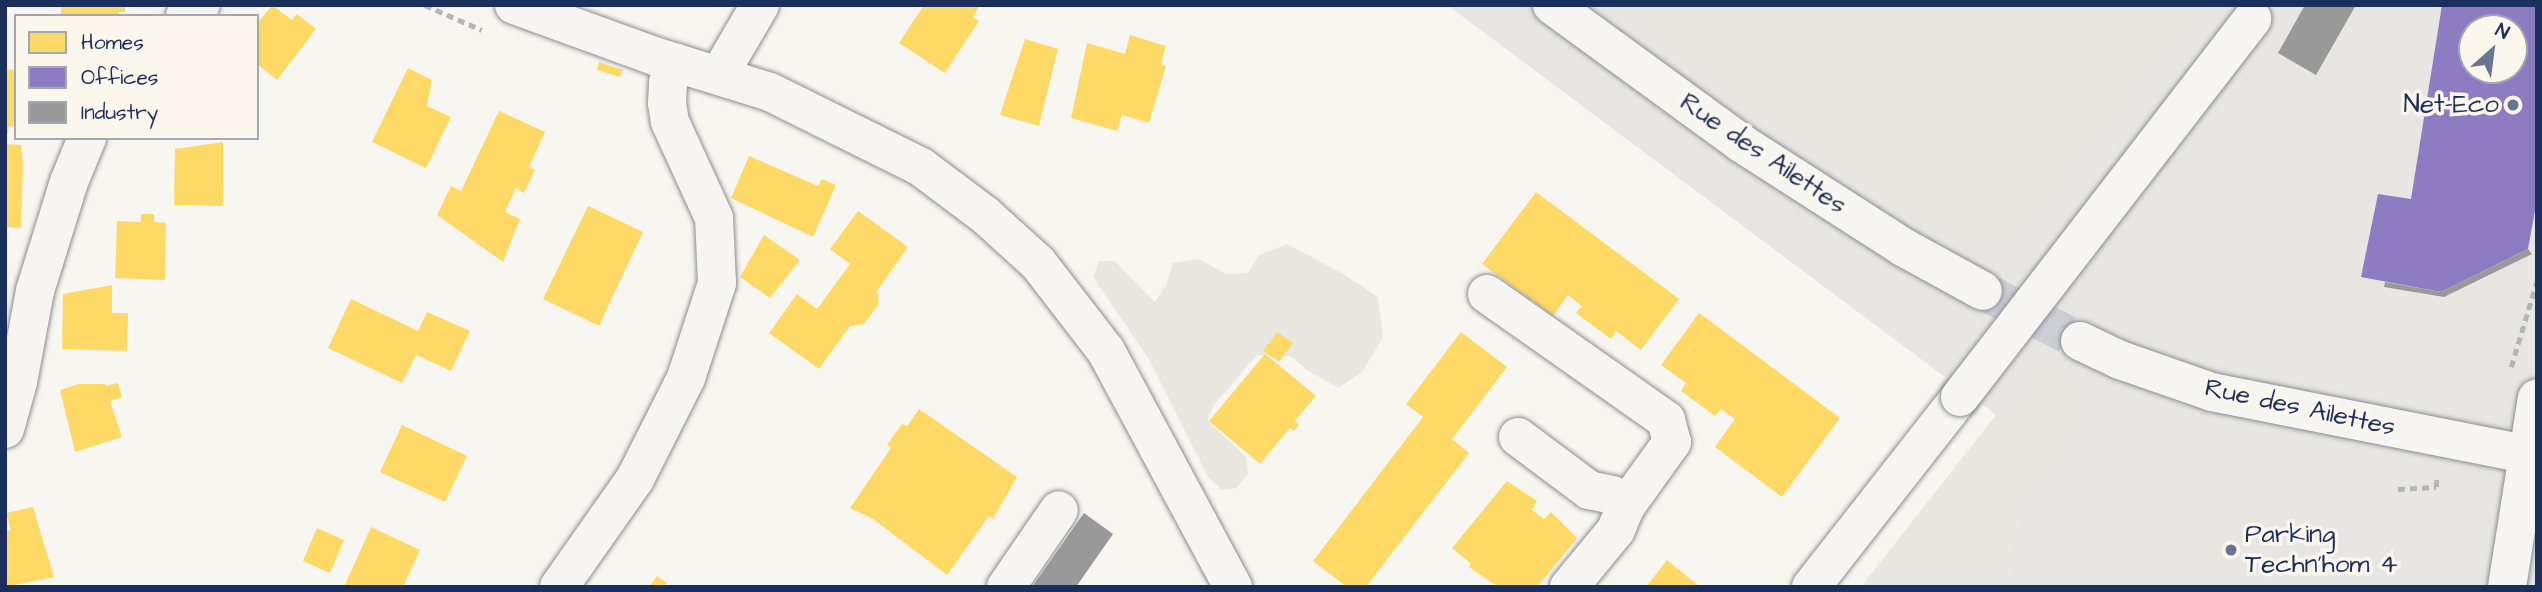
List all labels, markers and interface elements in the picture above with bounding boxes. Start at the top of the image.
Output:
legend [14,14,259,140]
north arrow [2458,14,2528,84]
text: N [2491,17,2514,46]
text: Homes [81,28,144,57]
text: Offices [81,63,158,92]
street label: Rue des Ailettes [1674,87,1852,221]
place label: Net-Eco [2404,89,2499,121]
marker: Net-Eco [2505,97,2521,113]
text: Industry [81,98,158,127]
street label: Rue des Ailettes [2202,373,2398,443]
place label: Parking Techn'hom 4 [2245,519,2398,580]
marker: Parking Techn'hom 4 [2223,542,2239,558]

